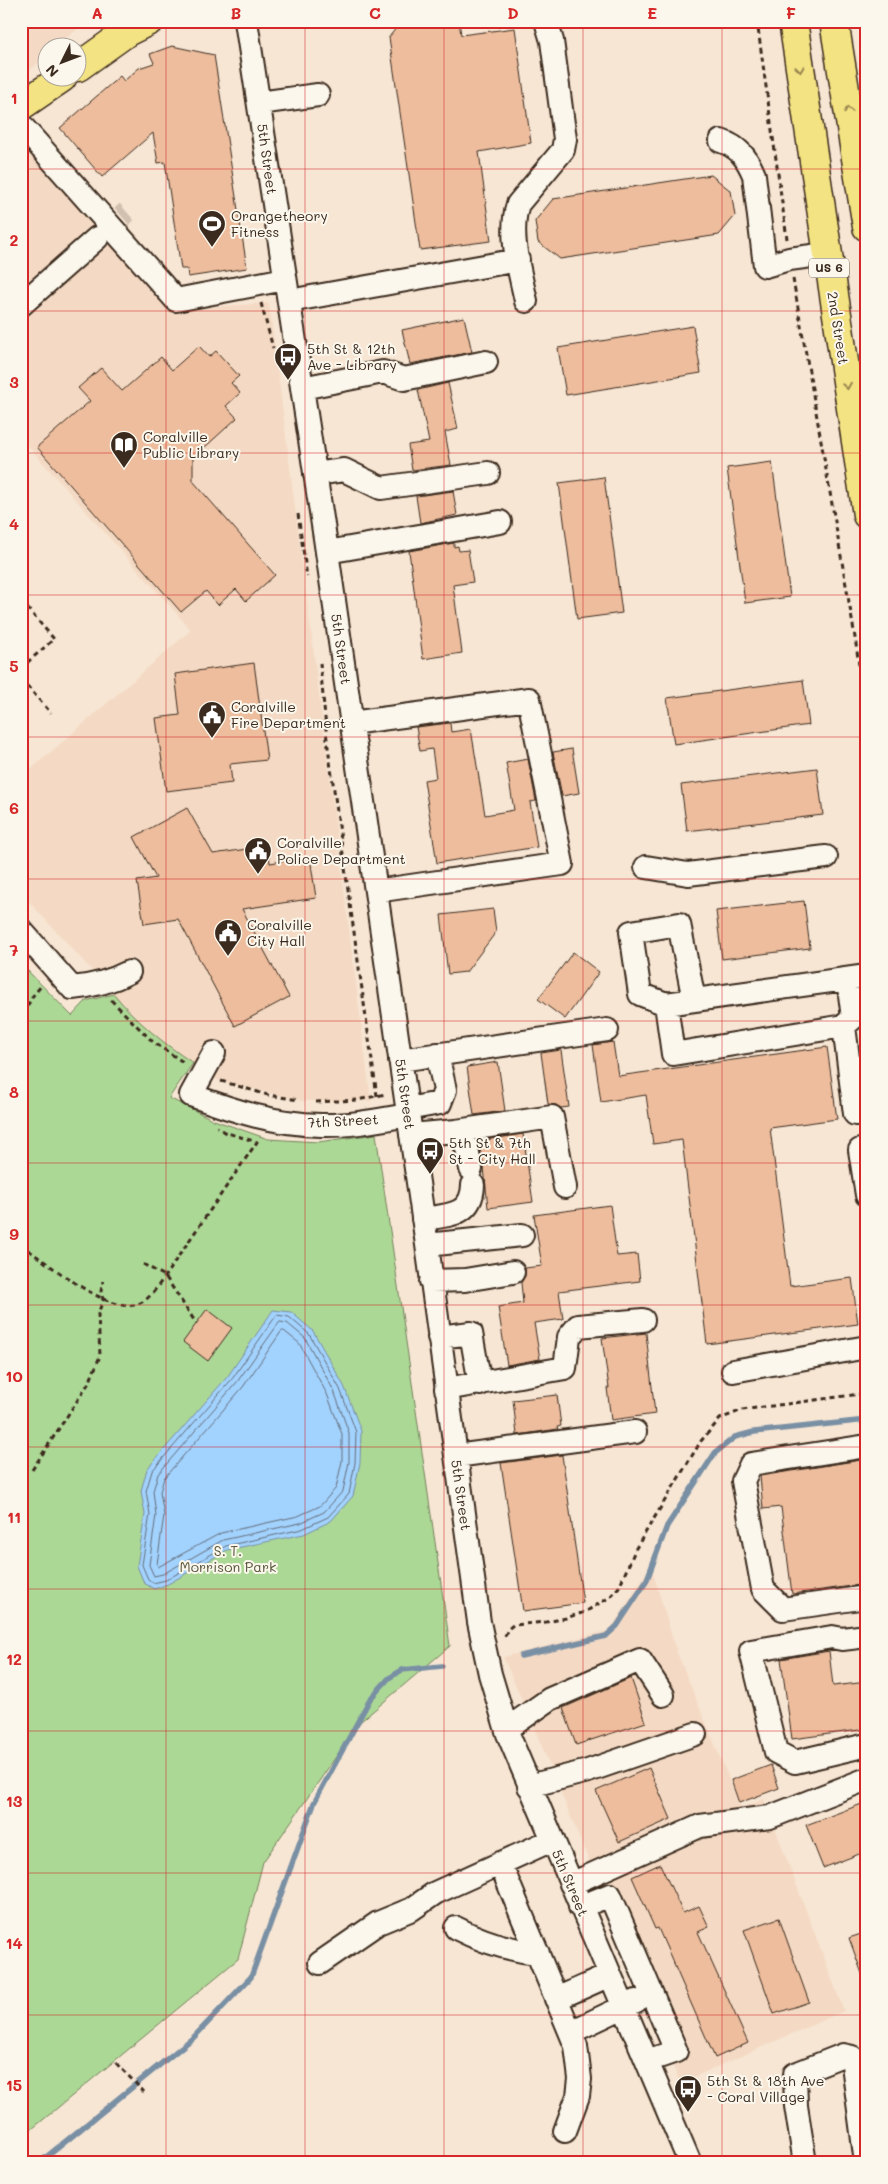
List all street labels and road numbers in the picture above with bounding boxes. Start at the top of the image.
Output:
street label: 5th Street [253,122,282,196]
road number: US 6 [809,258,849,278]
street label: 2nd Street [823,290,854,366]
street label: 5th Street [327,612,356,686]
street label: 5th Street [391,1057,420,1131]
street label: 7th Street [307,1109,379,1132]
street label: 5th Street [447,1458,476,1532]
street label: 5th Street [548,1846,593,1919]

